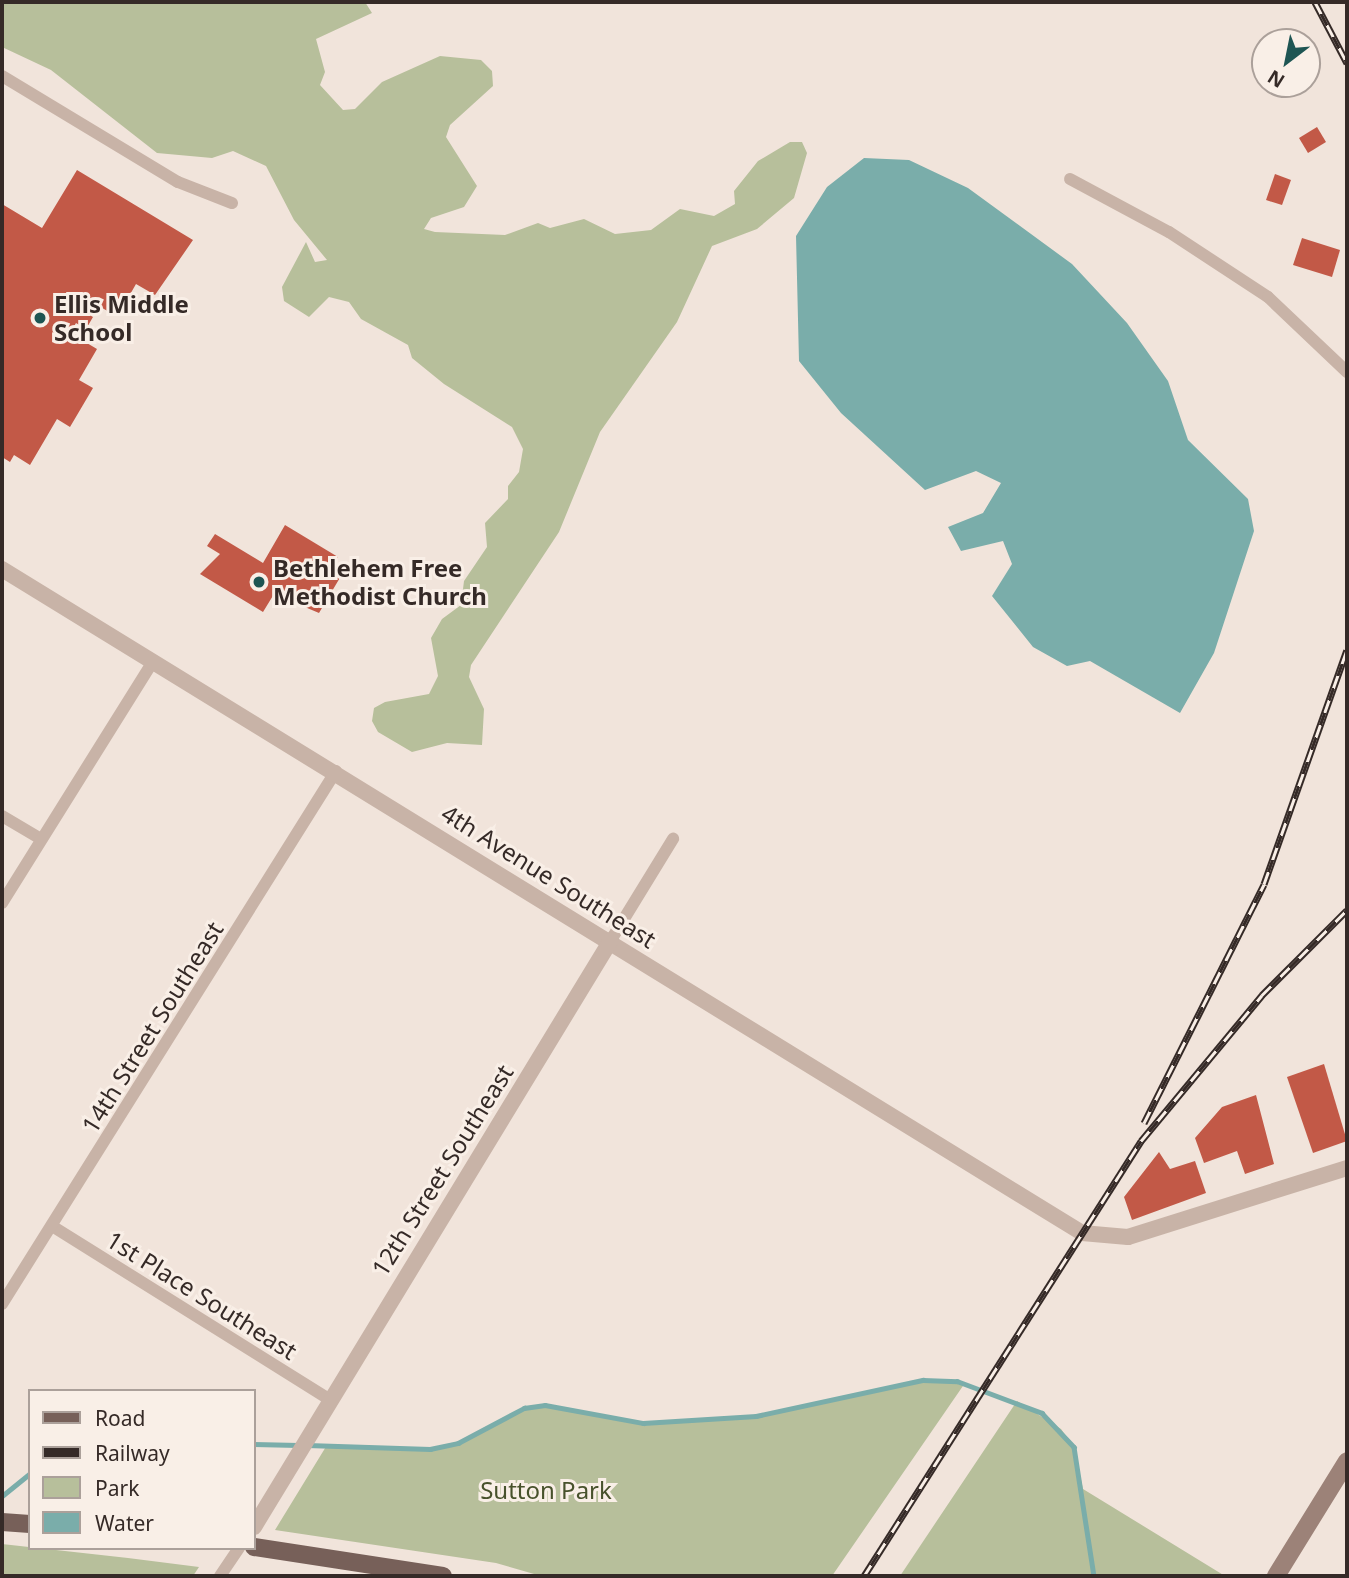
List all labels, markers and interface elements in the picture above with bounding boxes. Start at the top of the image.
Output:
north arrow [1251,28,1321,98]
text: N [1262,64,1289,94]
place label: Ellis Middle School [54,290,189,346]
marker: Ellis Middle School [32,310,48,326]
place label: Bethlehem Free Methodist Church [273,554,487,610]
marker: Bethlehem Free Methodist Church [251,574,267,590]
street label: 4th Avenue Southeast [437,798,661,954]
street label: 14th Street Southeast [75,916,229,1138]
street label: 12th Street Southeast [365,1059,519,1281]
street label: 1st Place Southeast [102,1225,302,1365]
legend [28,1389,256,1550]
text: Road [95,1404,145,1432]
text: Railway [95,1439,170,1467]
text: Park [95,1474,139,1502]
park label: Sutton Park [480,1476,612,1504]
text: Water [95,1509,154,1537]

